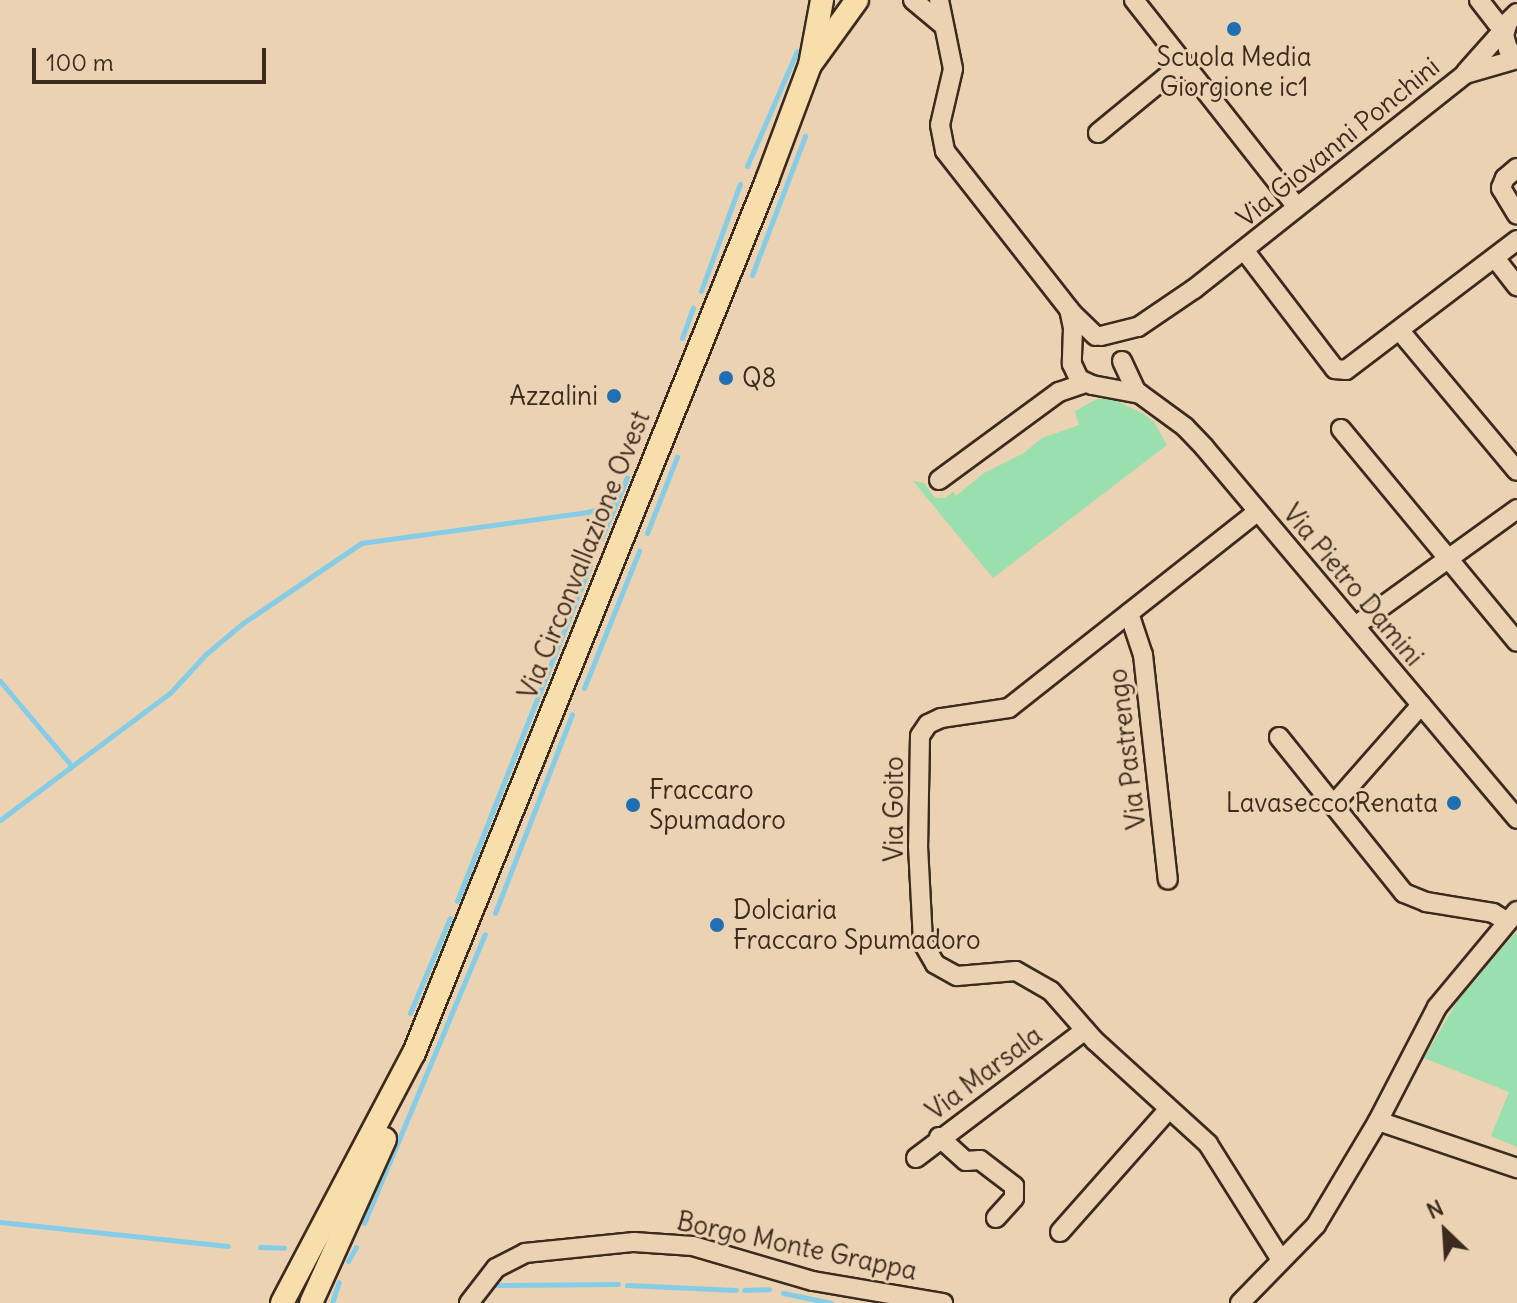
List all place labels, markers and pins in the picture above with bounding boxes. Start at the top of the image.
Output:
marker: Scuola Media Giorgione ic1 [1225,20,1243,38]
place label: Scuola Media Giorgione ic1 [1156,41,1312,102]
place label: Q8 [742,362,777,394]
marker: Q8 [717,369,735,387]
place label: Azzalini [509,380,598,412]
marker: Azzalini [605,387,623,405]
place label: Fraccaro Spumadoro [649,774,786,836]
place label: Lavasecco Renata [1226,787,1438,819]
marker: Lavasecco Renata [1445,794,1463,812]
marker: Fraccaro Spumadoro [624,796,642,814]
place label: Dolciaria Fraccaro Spumadoro [733,894,981,956]
marker: Dolciaria Fraccaro Spumadoro [708,916,726,934]

